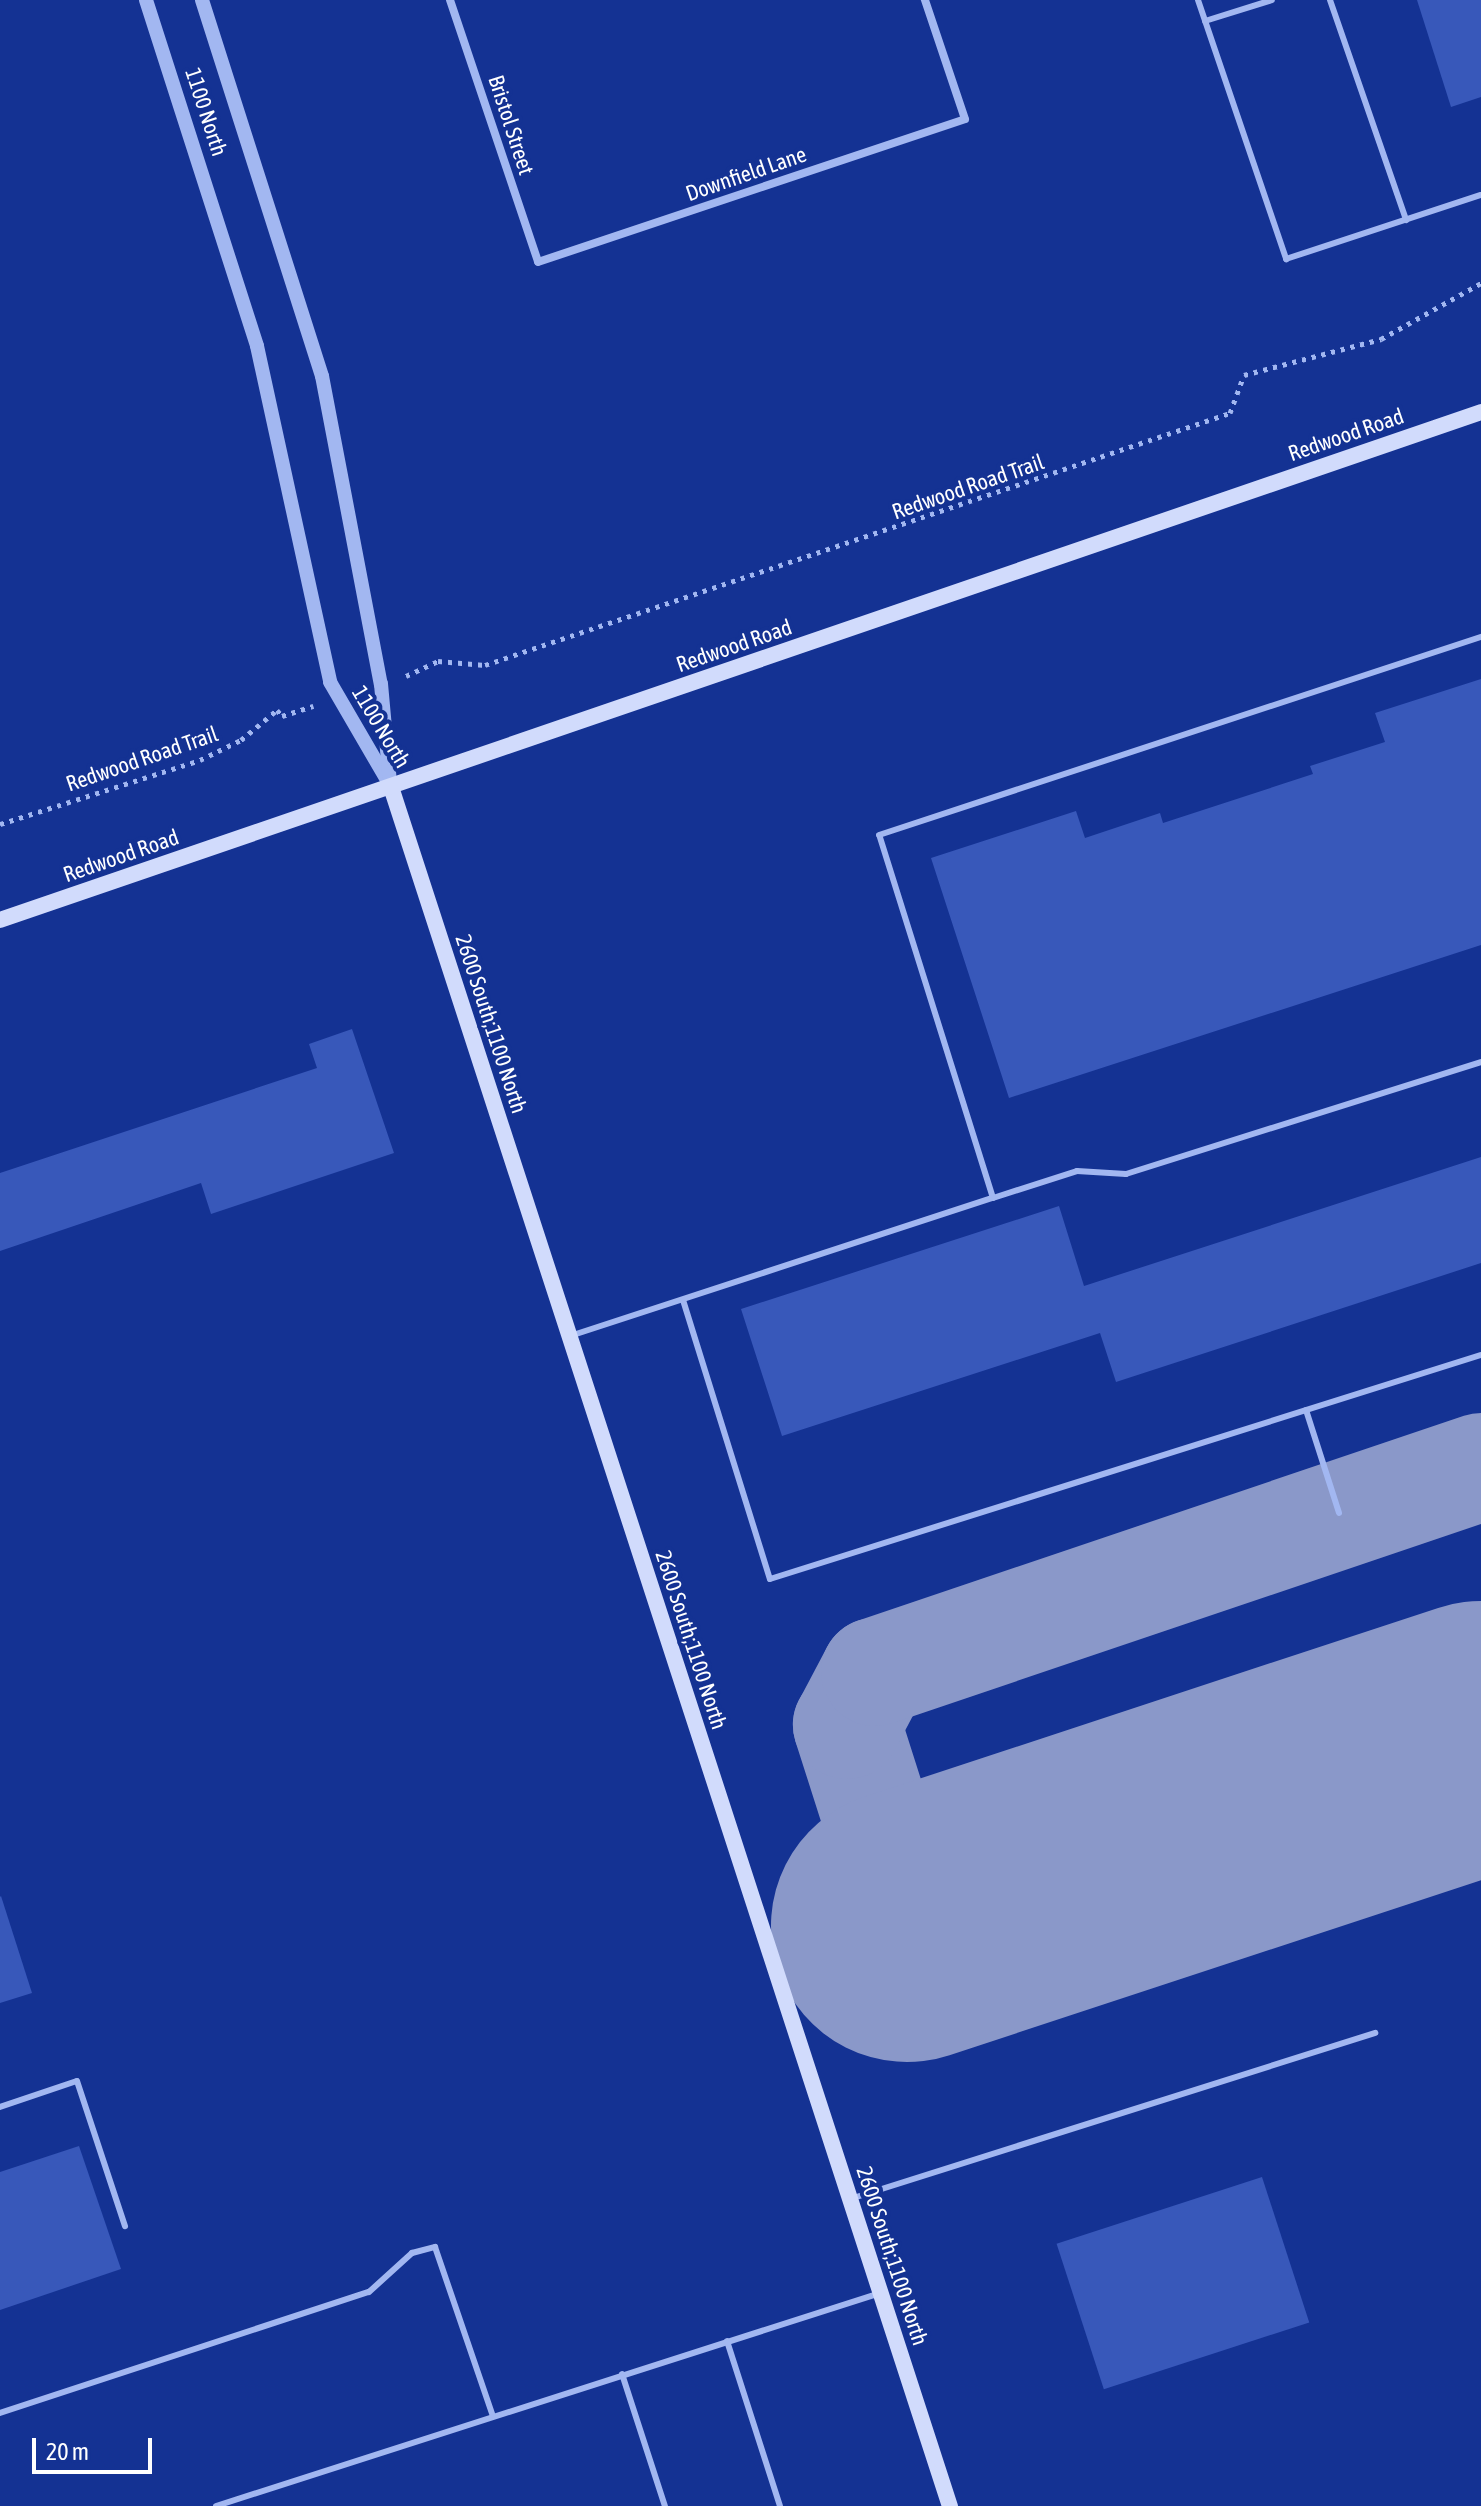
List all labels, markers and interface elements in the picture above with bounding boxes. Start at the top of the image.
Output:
street label: 1100 North [179,65,233,159]
street label: Bristol Street [482,72,540,178]
street label: Downfield Lane [682,141,810,207]
street label: Redwood Road [1285,403,1407,467]
street label: Redwood Road Trail [889,449,1047,525]
street label: Redwood Road [673,614,795,678]
street label: 1100 North [346,681,416,773]
street label: Redwood Road Trail [63,721,221,797]
street label: Redwood Road [60,824,182,888]
street label: 2600 South;1100 North [450,931,532,1117]
street label: 2600 South;1100 North [650,1547,732,1733]
street label: 2600 South;1100 North [851,2163,933,2349]
scale bar [36,2422,156,2472]
text: 20 m [46,2438,89,2465]

